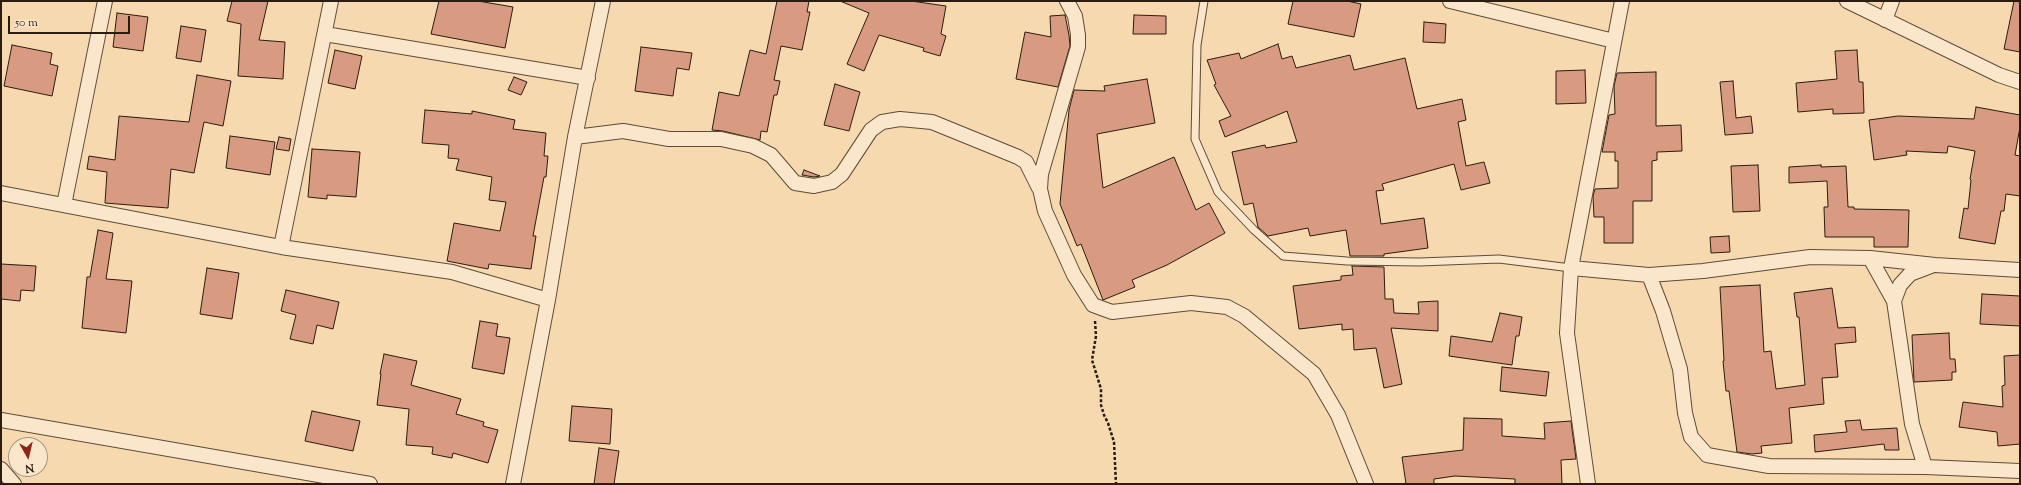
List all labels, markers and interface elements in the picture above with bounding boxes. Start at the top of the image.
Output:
scale bar [10,8,132,34]
text: 50 m [15,14,38,32]
north arrow [8,437,48,477]
text: N [24,459,35,476]

